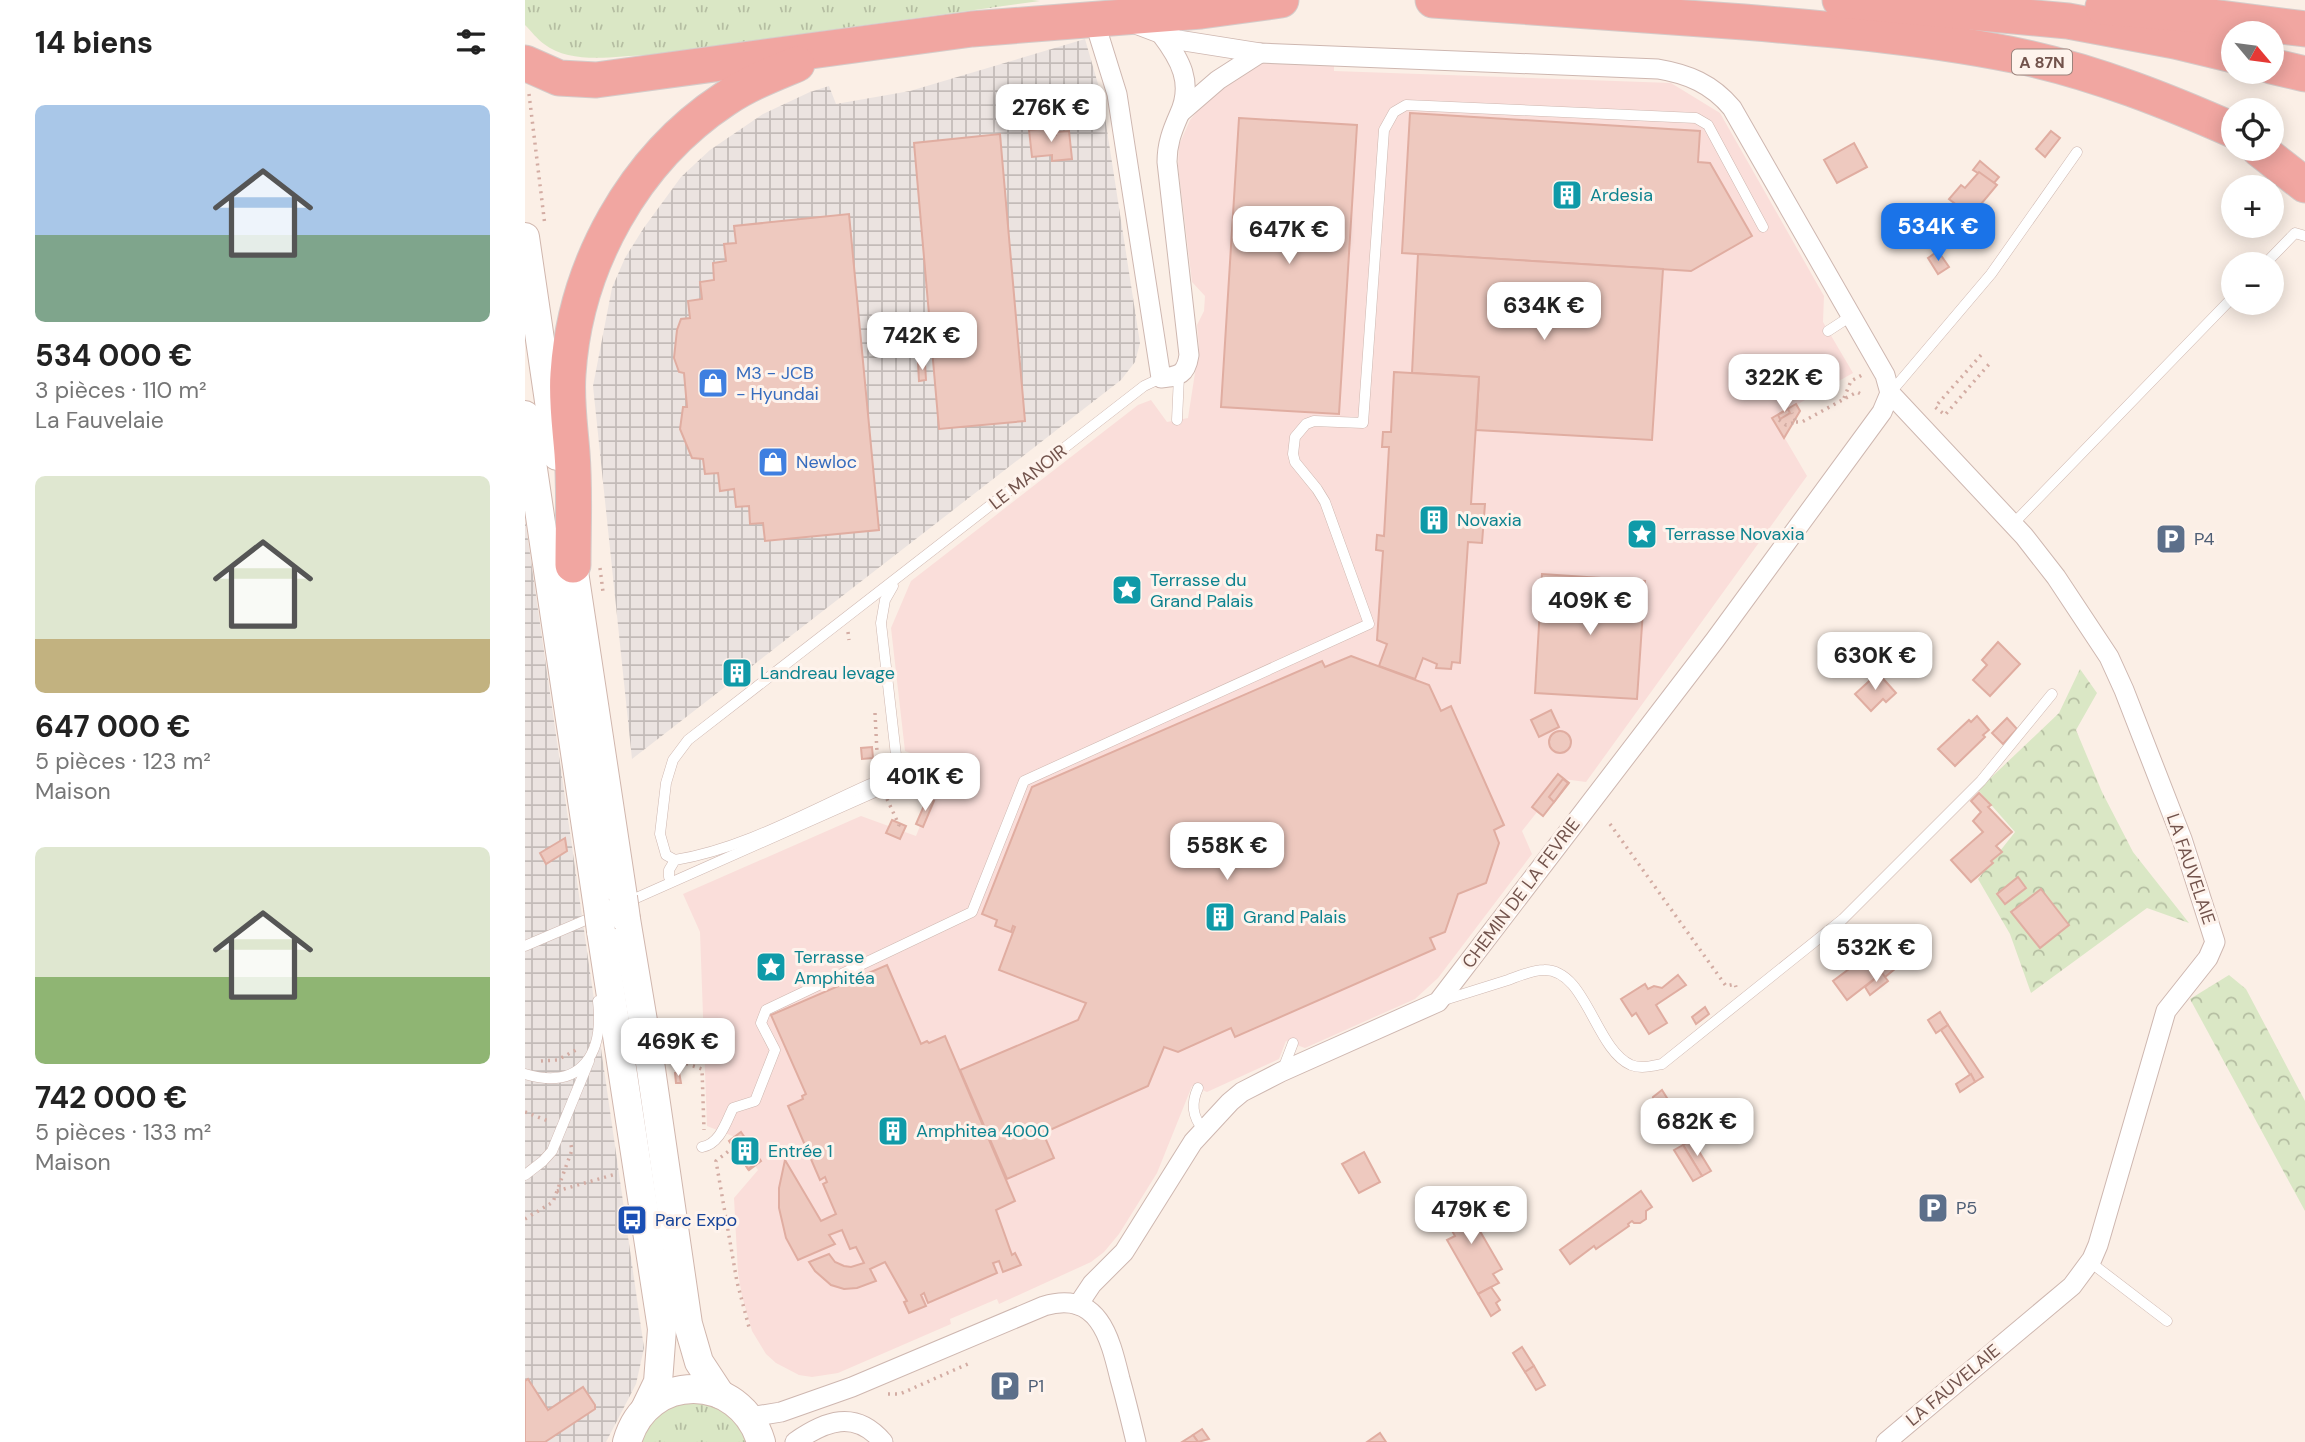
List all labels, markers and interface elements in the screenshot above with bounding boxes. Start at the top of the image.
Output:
north arrow [2221,21,2284,84]
map controls [2221,21,2284,315]
text: 14 biens [35,23,153,62]
icon: filters [452,23,490,61]
road number: A 87N [2012,50,2072,74]
pin: 276K € [994,85,1108,144]
text: 276K € [1012,92,1090,122]
button: locate [2221,98,2284,161]
icon: home [200,150,326,276]
button: + [2221,175,2284,238]
building icon: Ardesia [1550,178,1584,212]
place label: Ardesia [1590,183,1653,207]
pin: 534K € [1881,204,1995,263]
pin: 647K € [1232,206,1346,266]
text: 534K € [1897,211,1979,241]
text: 647K € [1249,214,1329,244]
button: − [2221,252,2284,315]
pin: 634K € [1487,282,1601,342]
text: 634K € [1503,290,1585,320]
pin: 742K € [865,312,979,372]
text: 742K € [883,320,961,350]
text: 534 000 € [35,336,192,375]
pin: 322K € [1727,354,1841,414]
place label: M3 - JCB - Hyundai [736,361,819,406]
text: 322K € [1744,362,1824,392]
shop icon: M3 - JCB - Hyundai [696,366,730,400]
text: 3 pièces · 110 m² [35,375,207,405]
text: La Fauvelaie [35,405,164,435]
street label: LE MANOIR [984,439,1072,515]
shop icon: Newloc [756,445,790,479]
place label: Newloc [796,450,857,474]
building icon: Novaxia [1417,503,1451,537]
place label: Novaxia [1457,508,1522,532]
place icon: Terrasse Novaxia [1625,517,1659,551]
icon: home [200,521,326,647]
place label: Terrasse Novaxia [1665,522,1804,546]
parking icon: P4 [2154,522,2188,556]
place label: P4 [2194,527,2214,551]
place label: Terrasse du Grand Palais [1150,568,1253,613]
place icon: Terrasse du Grand Palais [1110,573,1144,607]
pin: 409K € [1533,578,1647,637]
text: 409K € [1548,585,1632,615]
pin: 630K € [1818,632,1932,692]
text: 630K € [1833,640,1917,670]
building icon: Landreau levage [720,656,754,690]
place label: Landreau levage [760,661,895,685]
text: 647 000 € [35,707,191,746]
text: 5 pièces · 123 m² [35,746,211,776]
pin: 401K € [868,754,982,813]
text: 401K € [886,761,964,791]
text: Maison [35,776,111,806]
street label: LA FAUVELAIE [2161,810,2221,928]
street label: CHEMIN DE LA FEVRIE [1457,813,1585,973]
pin: 558K € [1170,822,1284,882]
text: 558K € [1186,830,1268,860]
icon: home [200,892,326,1018]
building icon: Grand Palais [1203,900,1237,934]
place label: Grand Palais [1243,905,1346,929]
pin: 532K € [1819,925,1933,984]
text: 532K € [1836,932,1916,962]
place label: Terrasse Amphitéa [794,945,875,990]
place icon: Terrasse Amphitéa [754,950,788,984]
pin: 469K € [621,1018,735,1078]
text: 469K € [637,1026,719,1056]
text: 742 000 € [35,1078,187,1117]
pin: 682K € [1640,1098,1754,1158]
text: 682K € [1657,1106,1737,1136]
building icon: Amphitea 4000 [876,1114,910,1148]
text: 5 pièces · 133 m² [35,1117,211,1147]
place label: Amphitea 4000 [916,1119,1049,1143]
building icon: Entrée 1 [728,1134,762,1168]
place label: Entrée 1 [768,1139,833,1163]
text: Maison [35,1147,111,1177]
pin: 479K € [1414,1186,1528,1246]
parking icon: P5 [1916,1191,1950,1225]
text: 479K € [1431,1194,1511,1224]
place label: P5 [1956,1196,1977,1220]
bus stop icon: Parc Expo [615,1203,649,1237]
place label: Parc Expo [655,1208,737,1232]
street label: LA FAUVELAIE [1901,1339,2005,1431]
parking icon: P1 [988,1369,1022,1403]
place label: P1 [1028,1374,1044,1398]

